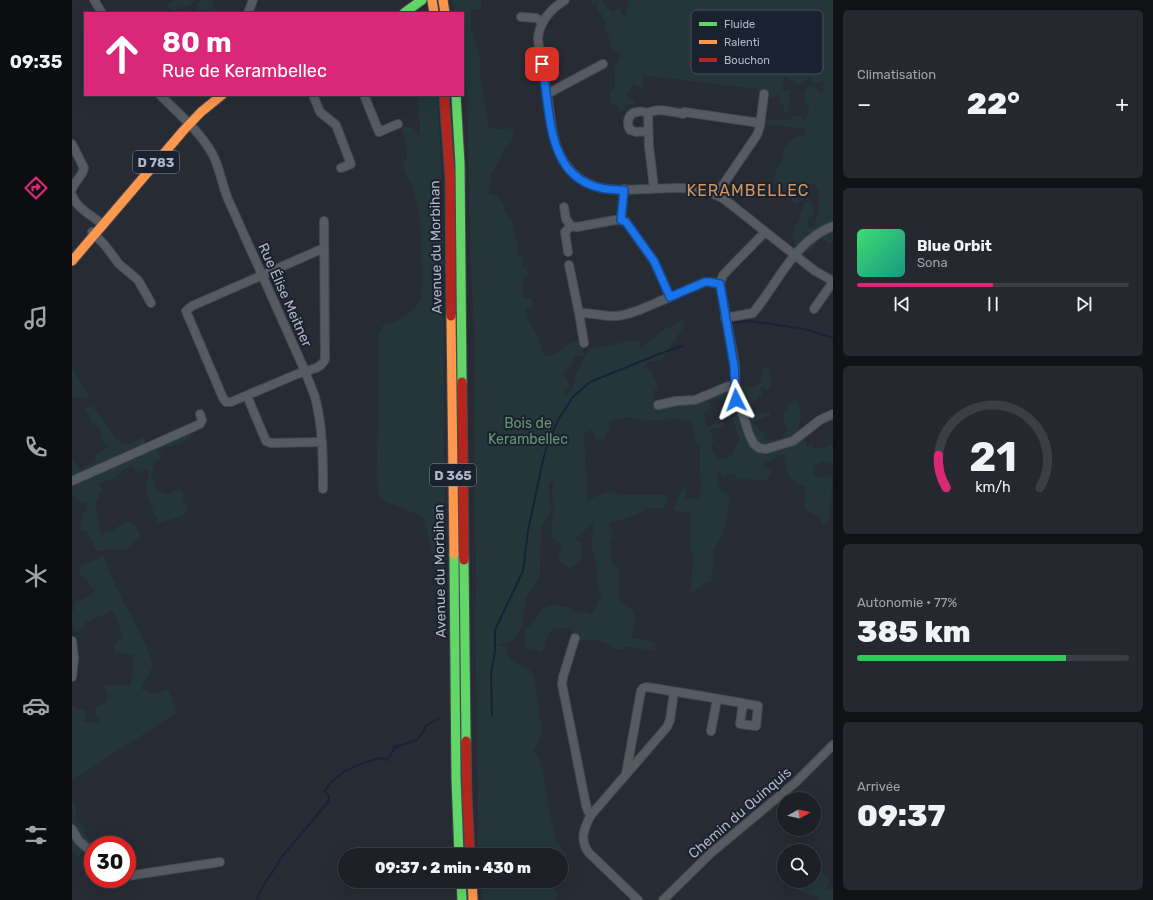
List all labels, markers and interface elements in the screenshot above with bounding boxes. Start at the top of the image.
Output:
legend [691,10,823,74]
text: Fluide [724,18,755,31]
text: 80 m [162,26,232,59]
icon: ahead [96,28,148,80]
text: Ralenti [724,36,760,49]
pin [525,47,559,81]
text: 09:35 [10,51,62,73]
icon: arrive [531,53,553,75]
text: Bouchon [724,54,770,67]
text: Rue de Kerambellec [162,60,327,82]
text: Climatisation [857,67,936,82]
text: 22° [967,86,1020,122]
text: − [857,91,871,118]
text: + [1115,91,1129,118]
road number: D 783 [133,151,179,173]
icon: directions [22,174,50,202]
street label: Avenue du Morbihan [426,180,446,314]
district label: KERAMBELLEC [687,181,809,200]
text: Blue Orbit [917,237,992,255]
street label: Rue Élise Meitner [254,240,317,350]
text: Sona [917,255,948,270]
icon: previous [891,293,913,315]
icon: pause [982,293,1004,315]
icon: next [1073,293,1095,315]
icon: music [22,304,50,332]
position arrow [715,379,757,421]
park label: Bois de Kerambellec [488,415,568,448]
text: 21 [969,432,1017,481]
icon: phone [22,433,50,461]
road number: D 365 [430,464,476,486]
text: km/h [975,479,1011,496]
street label: Avenue du Morbihan [430,504,450,638]
icon: climate [22,562,50,590]
text: Autonomie · 77% [857,595,957,610]
text: 385 km [857,614,971,650]
icon: car [22,692,50,720]
street label: Chemin du Quinquis [685,764,795,862]
text: Arrivée [857,779,900,794]
north arrow [777,792,821,836]
map controls [777,792,821,888]
text: 09:37 [857,798,946,834]
icon: filters [22,821,50,849]
speed limit sign: 30 [84,836,136,888]
button: search [777,844,821,888]
text: 09:37 · 2 min · 430 m [375,859,531,877]

